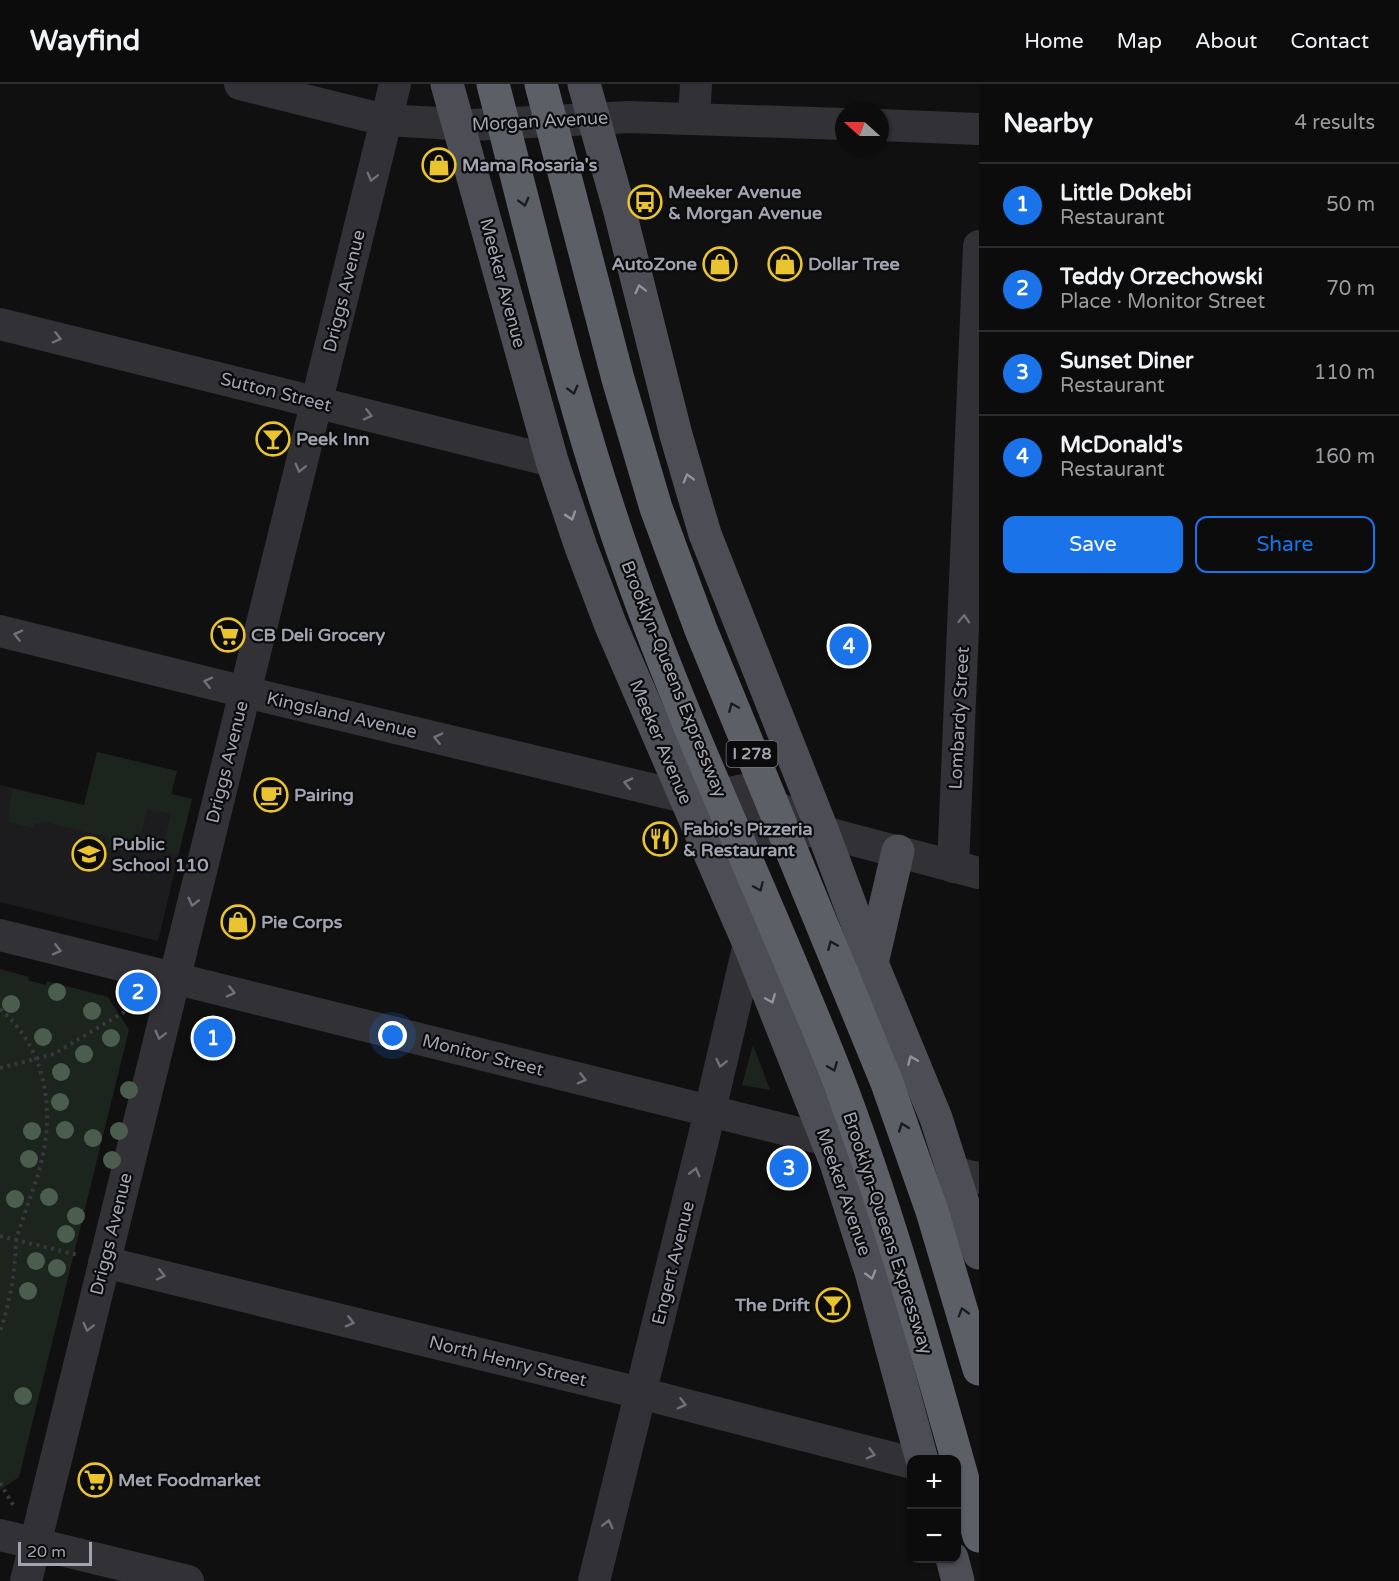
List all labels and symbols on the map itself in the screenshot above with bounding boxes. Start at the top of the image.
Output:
north arrow [835,102,889,156]
street label: Morgan Avenue [471,106,609,136]
shop icon: Mama Rosaria's [421,147,457,183]
place label: Mama Rosaria's [462,154,598,176]
one-way arrow [366,172,379,182]
place label: Meeker Avenue & Morgan Avenue [668,181,822,224]
bus stop icon: Meeker Avenue & Morgan Avenue [627,184,663,220]
one-way arrow [516,196,529,206]
street label: Meeker Avenue [475,216,531,350]
street label: Driggs Avenue [318,228,370,354]
shop icon: AutoZone [702,246,738,282]
shop icon: Dollar Tree [767,246,803,282]
place label: AutoZone [612,253,697,275]
place label: Dollar Tree [808,253,900,275]
one-way arrow [634,284,647,294]
one-way arrow [52,330,62,343]
street label: Sutton Street [218,368,334,416]
one-way arrow [566,384,578,395]
one-way arrow [363,408,373,420]
bar icon: Peek Inn [255,421,291,457]
place label: Peek Inn [296,428,370,450]
one-way arrow [294,463,307,473]
one-way arrow [683,473,695,484]
one-way arrow [563,510,576,521]
street label: Brooklyn-Queens Expressway [616,557,732,801]
one-way arrow [957,615,970,624]
supermarket icon: CB Deli Grocery [210,617,246,653]
place label: CB Deli Grocery [251,624,385,646]
pin: 4 [830,624,868,668]
one-way arrow [14,630,24,643]
street label: Lombardy Street [944,646,974,790]
street label: Meeker Avenue [625,676,697,808]
one-way arrow [203,677,213,690]
street label: Kingsland Avenue [265,687,419,743]
street label: Driggs Avenue [201,699,253,825]
one-way arrow [728,702,740,713]
one-way arrow [433,732,443,745]
road number: I 278 [726,741,777,767]
cafe icon: Pairing [253,777,289,813]
one-way arrow [623,778,633,791]
place label: Pairing [294,784,354,806]
place label: Fabio's Pizzeria & Restaurant [683,818,813,861]
restaurant icon: Fabio's Pizzeria & Restaurant [642,821,678,857]
place label: Public School 110 [112,833,209,876]
school or university icon: Public School 110 [71,836,107,872]
one-way arrow [752,881,764,892]
one-way arrow [187,897,200,907]
shop icon: Pie Corps [220,904,256,940]
place label: Pie Corps [261,911,343,933]
one-way arrow [827,941,839,952]
one-way arrow [52,942,62,955]
pin: 2 [118,970,158,1014]
one-way arrow [225,985,235,998]
one-way arrow [763,993,776,1003]
pin: 1 [194,1016,232,1060]
your location [378,1021,407,1050]
street label: Monitor Street [420,1029,546,1081]
one-way arrow [154,1030,167,1040]
one-way arrow [907,1055,919,1066]
one-way arrow [716,1057,729,1067]
one-way arrow [826,1061,838,1072]
one-way arrow [577,1072,587,1085]
street label: Brooklyn-Queens Expressway [838,1109,938,1357]
one-way arrow [898,1122,911,1133]
street label: Meeker Avenue [812,1125,876,1259]
pin: 3 [770,1146,808,1190]
one-way arrow [688,1167,701,1177]
street label: Driggs Avenue [85,1171,137,1297]
street label: Engert Avenue [647,1199,699,1327]
one-way arrow [156,1268,166,1281]
one-way arrow [864,1269,876,1280]
bar icon: The Drift [815,1287,851,1323]
place label: The Drift [734,1294,810,1316]
one-way arrow [958,1307,970,1318]
one-way arrow [345,1315,355,1328]
one-way arrow [83,1322,96,1332]
street label: North Henry Street [427,1331,589,1391]
one-way arrow [677,1397,687,1410]
one-way arrow [866,1446,876,1459]
supermarket icon: Met Foodmarket [77,1462,113,1498]
place label: Met Foodmarket [118,1469,261,1491]
one-way arrow [600,1519,613,1529]
scale bar [18,1539,92,1566]

